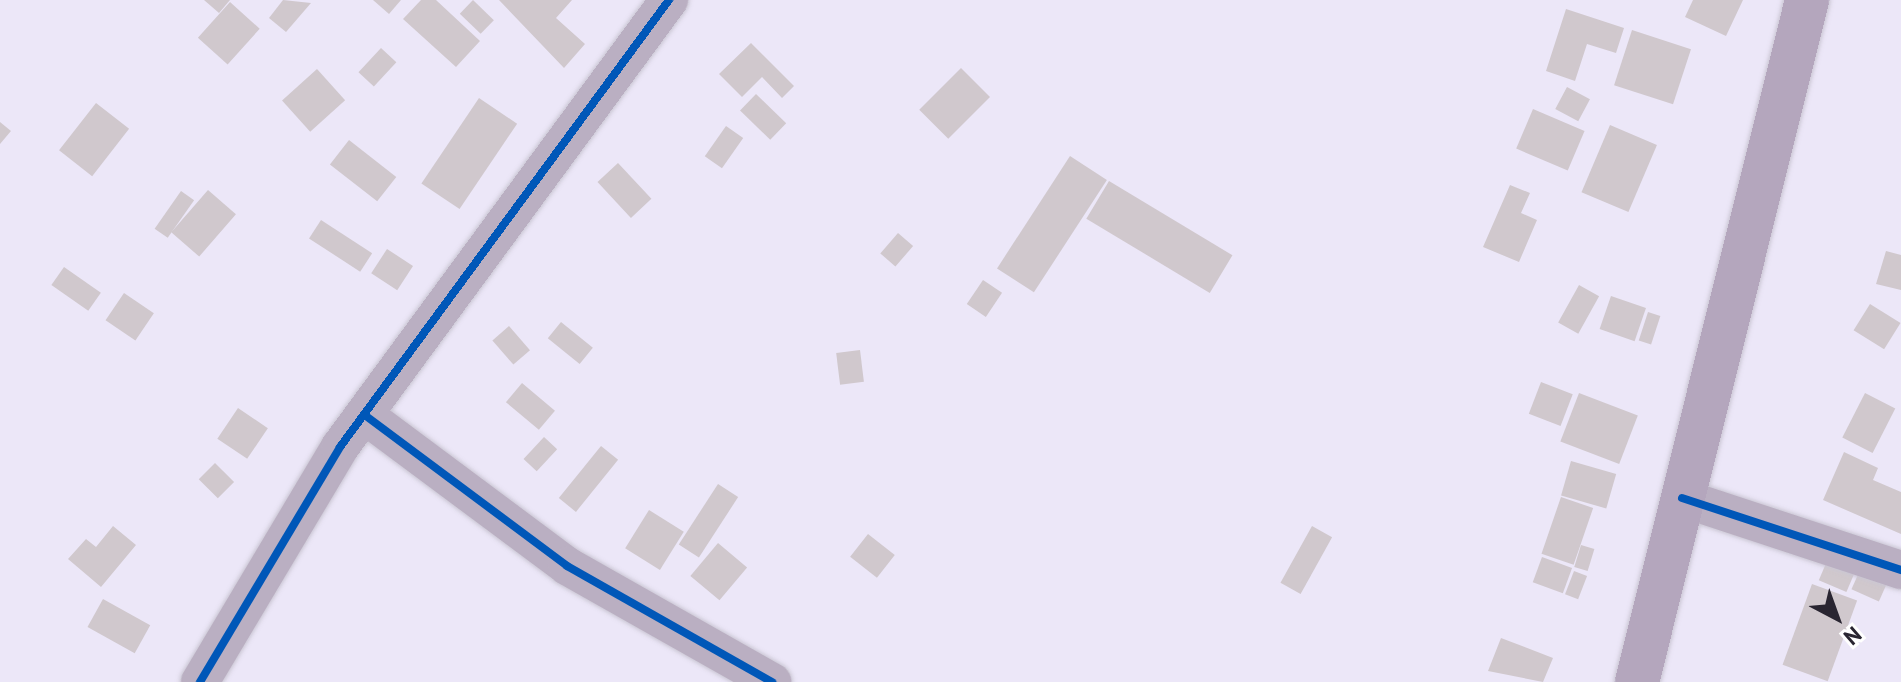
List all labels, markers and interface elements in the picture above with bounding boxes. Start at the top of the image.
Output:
north arrow [1797,578,1877,658]
text: N [1838,621,1867,651]

